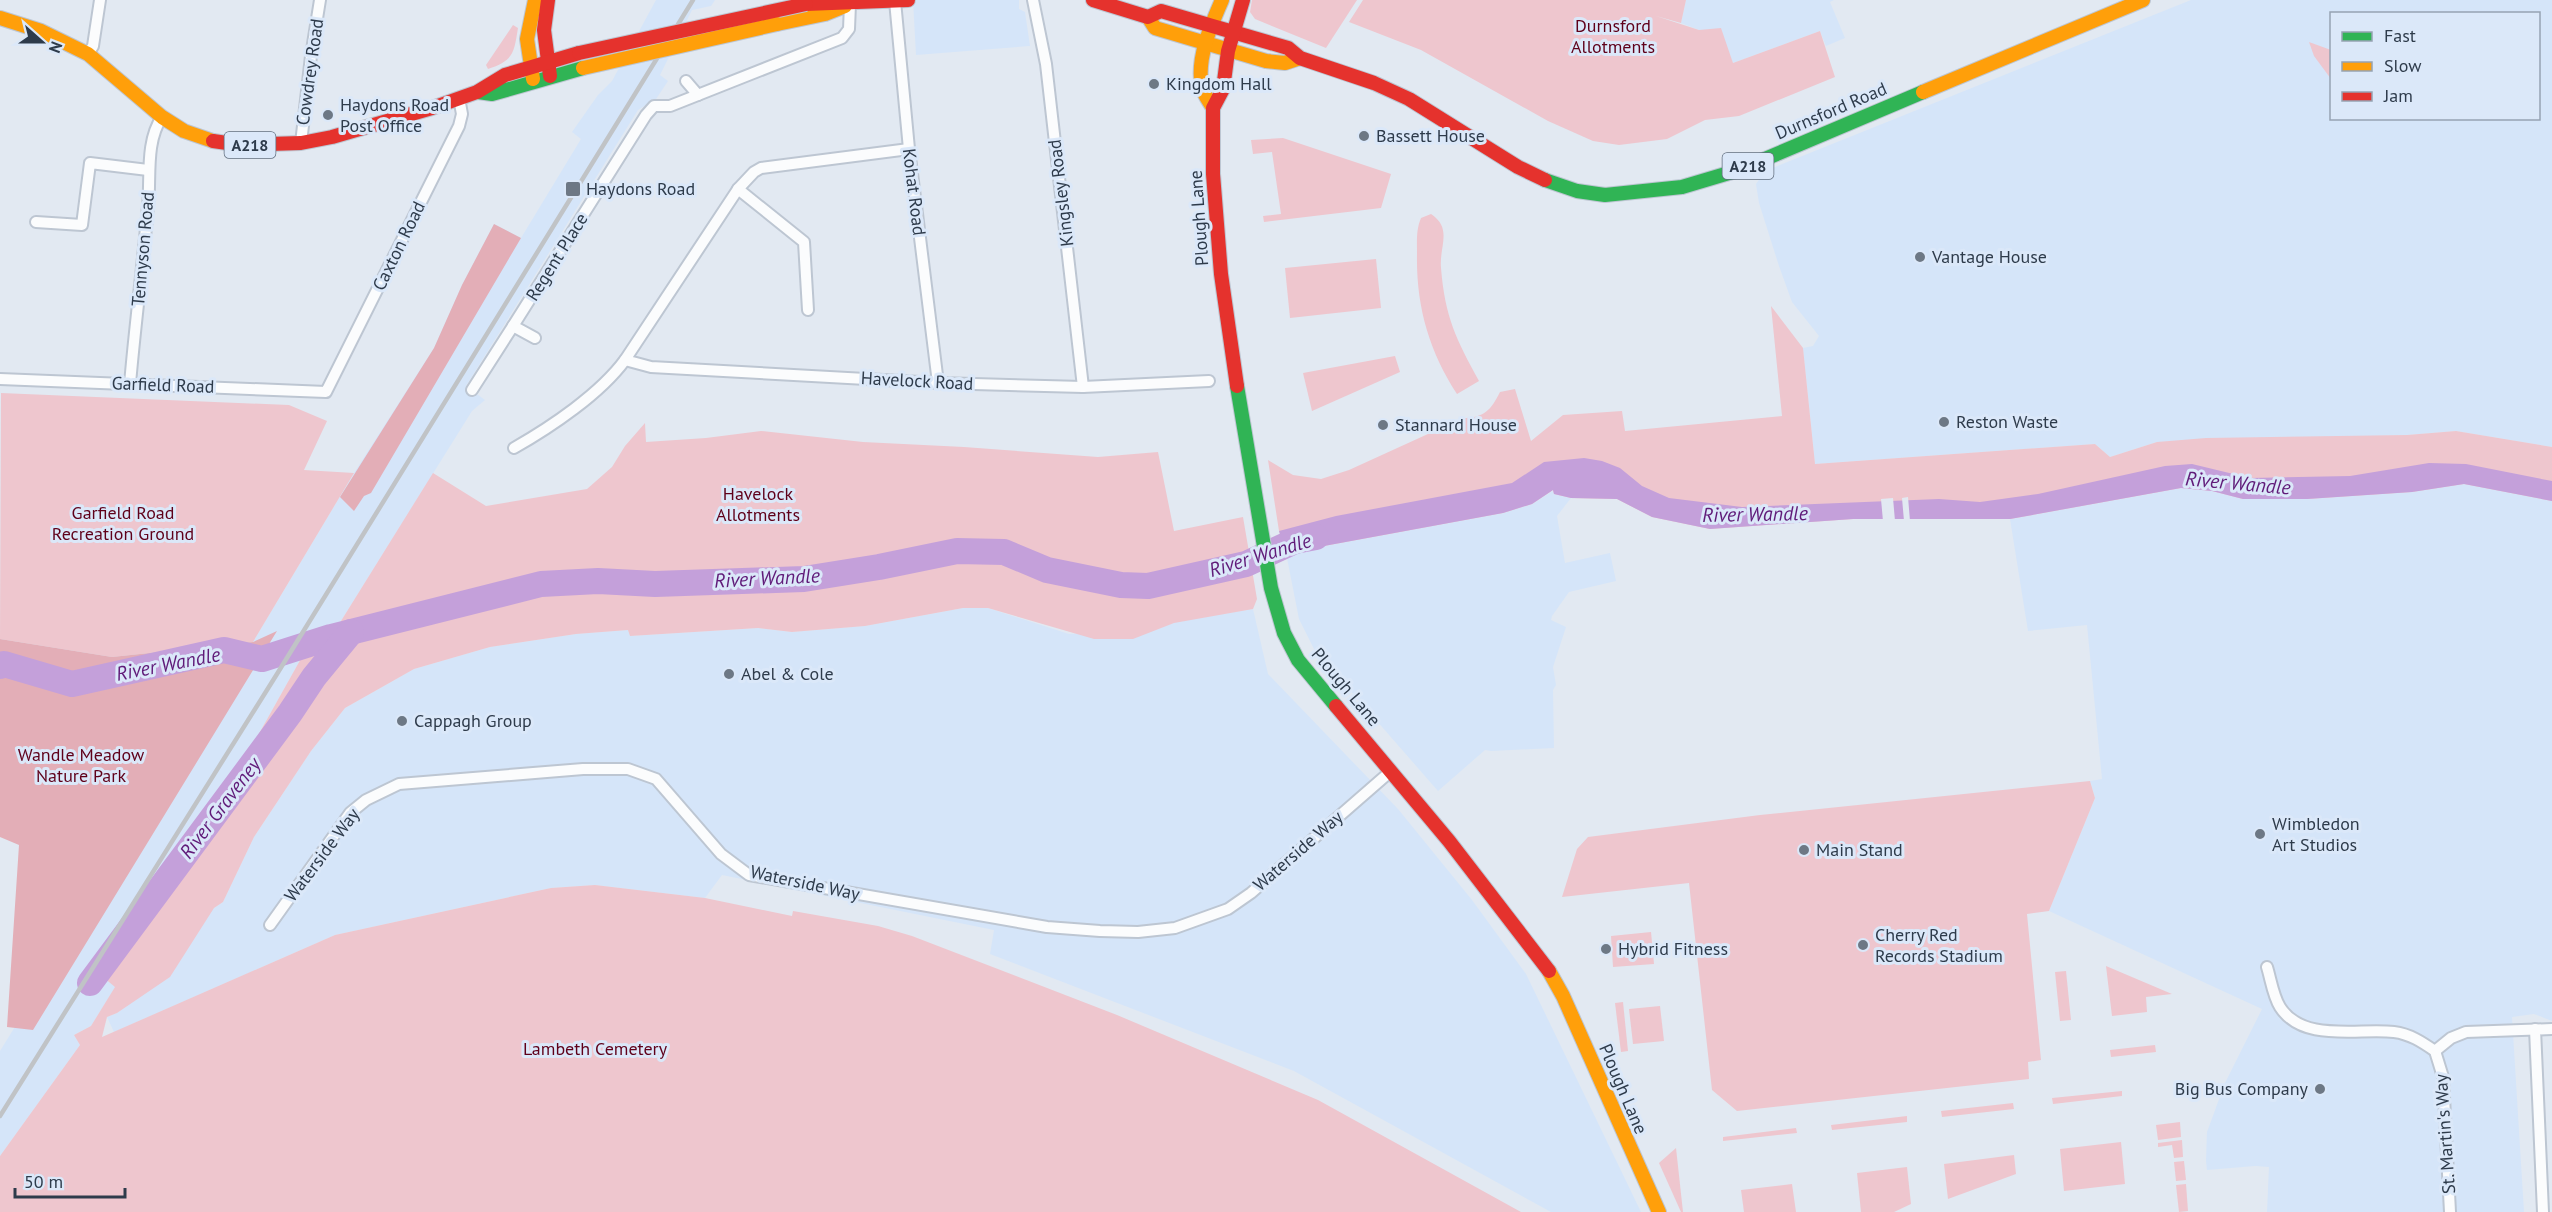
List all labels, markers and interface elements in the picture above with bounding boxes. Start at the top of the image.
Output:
north arrow [12,12,72,72]
legend [2330,12,2540,120]
park label: Durnsford Allotments [1571,14,1655,58]
street label: Cowdrey Road [291,17,328,127]
text: Fast [2384,24,2416,47]
text: N [45,39,67,56]
text: Slow [2384,54,2422,77]
place label: Kingdom Hall [1166,72,1272,95]
marker: Kingdom Hall [1147,77,1161,91]
street label: Durnsford Road [1772,77,1890,144]
text: Jam [2383,84,2413,107]
place label: Haydons Road Post Office [340,93,449,137]
marker: Haydons Road Post Office [321,108,335,122]
place label: Bassett House [1376,124,1485,147]
marker: Bassett House [1357,129,1371,143]
road number: A218 [224,132,276,158]
street label: Kingsley Road [1043,138,1078,248]
street label: Kohat Road [898,147,931,237]
road number: A218 [1722,153,1774,179]
street label: Plough Lane [1184,169,1213,267]
place label: Haydons Road [586,177,695,200]
marker: Haydons Road [564,180,582,198]
street label: Tennyson Road [126,191,159,307]
street label: Caxton Road [367,197,430,294]
street label: Regent Place [520,208,593,305]
place label: Vantage House [1931,245,2047,268]
marker: Vantage House [1913,250,1927,264]
street label: Havelock Road [860,366,974,395]
street label: Garfield Road [111,371,215,398]
place label: Reston Waste [1956,410,2058,433]
place label: Stannard House [1395,413,1517,436]
marker: Reston Waste [1937,415,1951,429]
marker: Stannard House [1376,418,1390,432]
water label: River Wandle [2184,465,2293,501]
park label: Havelock Allotments [716,482,800,526]
water label: River Wandle [1702,500,1809,528]
park label: Garfield Road Recreation Ground [52,501,194,545]
water label: River Wandle [1206,527,1315,583]
water label: River Wandle [714,562,821,594]
water label: River Wandle [114,641,223,687]
street label: Plough Lane [1307,643,1386,731]
place label: Abel & Cole [741,662,834,685]
marker: Abel & Cole [722,667,736,681]
place label: Cappagh Group [414,709,532,732]
marker: Cappagh Group [395,714,409,728]
park label: Wandle Meadow Nature Park [18,743,145,787]
water label: River Graveney [173,751,267,864]
street label: Waterside Way [279,803,365,906]
street label: Waterside Way [1248,805,1348,896]
place label: Wimbledon Art Studios [2272,812,2360,856]
marker: Wimbledon Art Studios [2253,827,2267,841]
place label: Main Stand [1816,838,1903,861]
marker: Main Stand [1797,843,1811,857]
street label: Waterside Way [748,860,863,905]
place label: Cherry Red Records Stadium [1875,923,2003,967]
place label: Hybrid Fitness [1618,937,1728,960]
marker: Cherry Red Records Stadium [1856,938,1870,952]
marker: Hybrid Fitness [1599,942,1613,956]
park label: Lambeth Cemetery [523,1037,668,1060]
street label: Plough Lane [1594,1040,1653,1137]
street label: St. Martin's Way [2429,1073,2460,1195]
place label: Big Bus Company [2175,1077,2309,1100]
marker: Big Bus Company [2313,1082,2327,1096]
scale bar [15,1161,124,1199]
text: 50 m [24,1170,63,1193]

